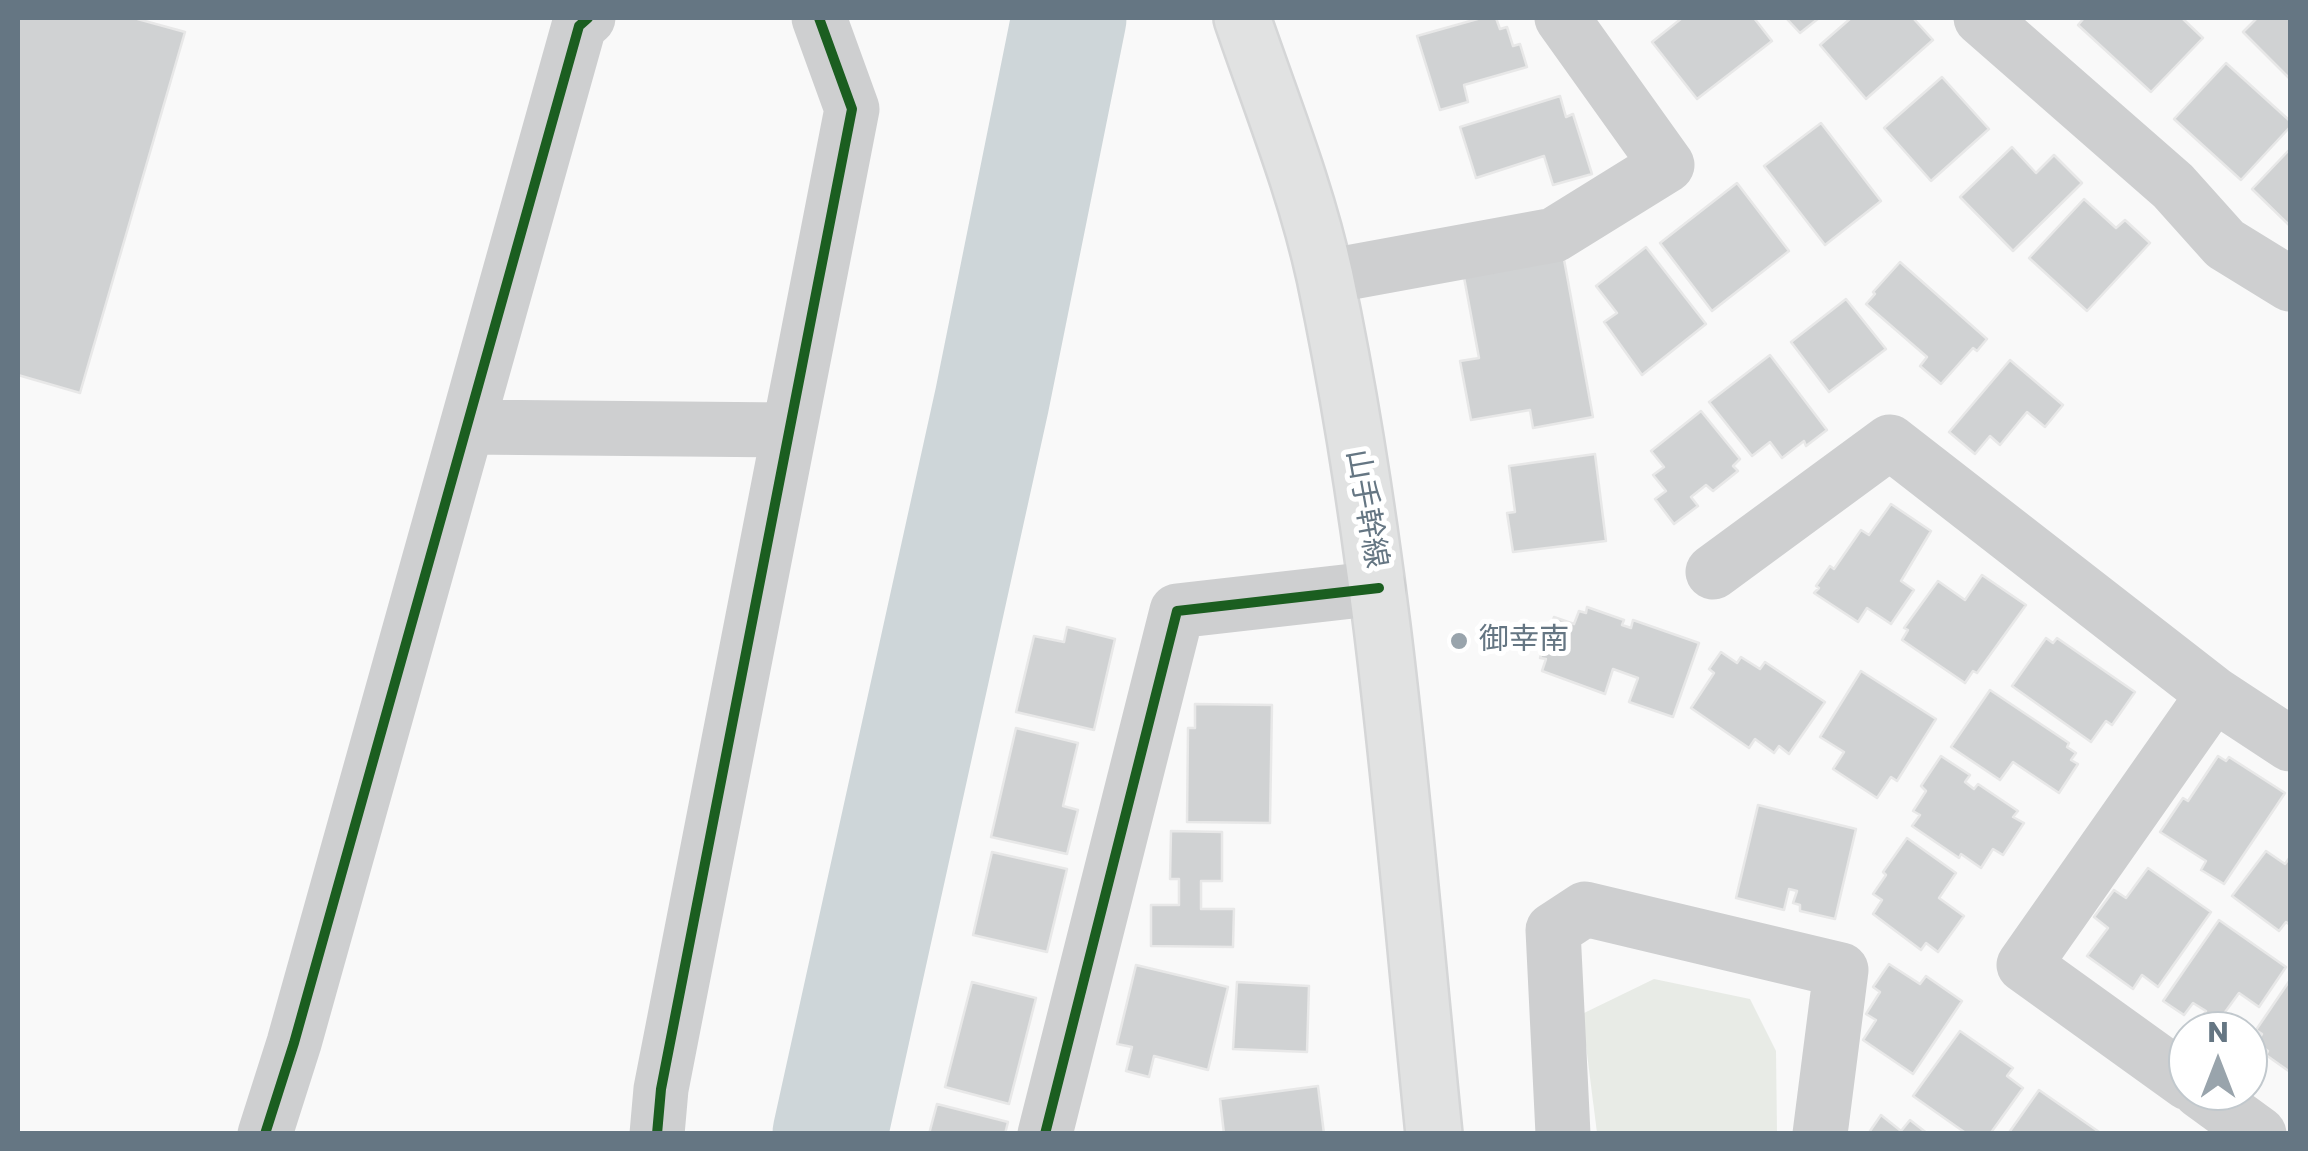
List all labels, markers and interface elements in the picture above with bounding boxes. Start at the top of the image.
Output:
street label: 山手幹線 [1337,447,1393,571]
place label: 御幸南 [1479,623,1569,659]
marker: 御幸南 [1448,630,1470,652]
north arrow [2168,1011,2268,1111]
text: N [2207,1013,2229,1052]

